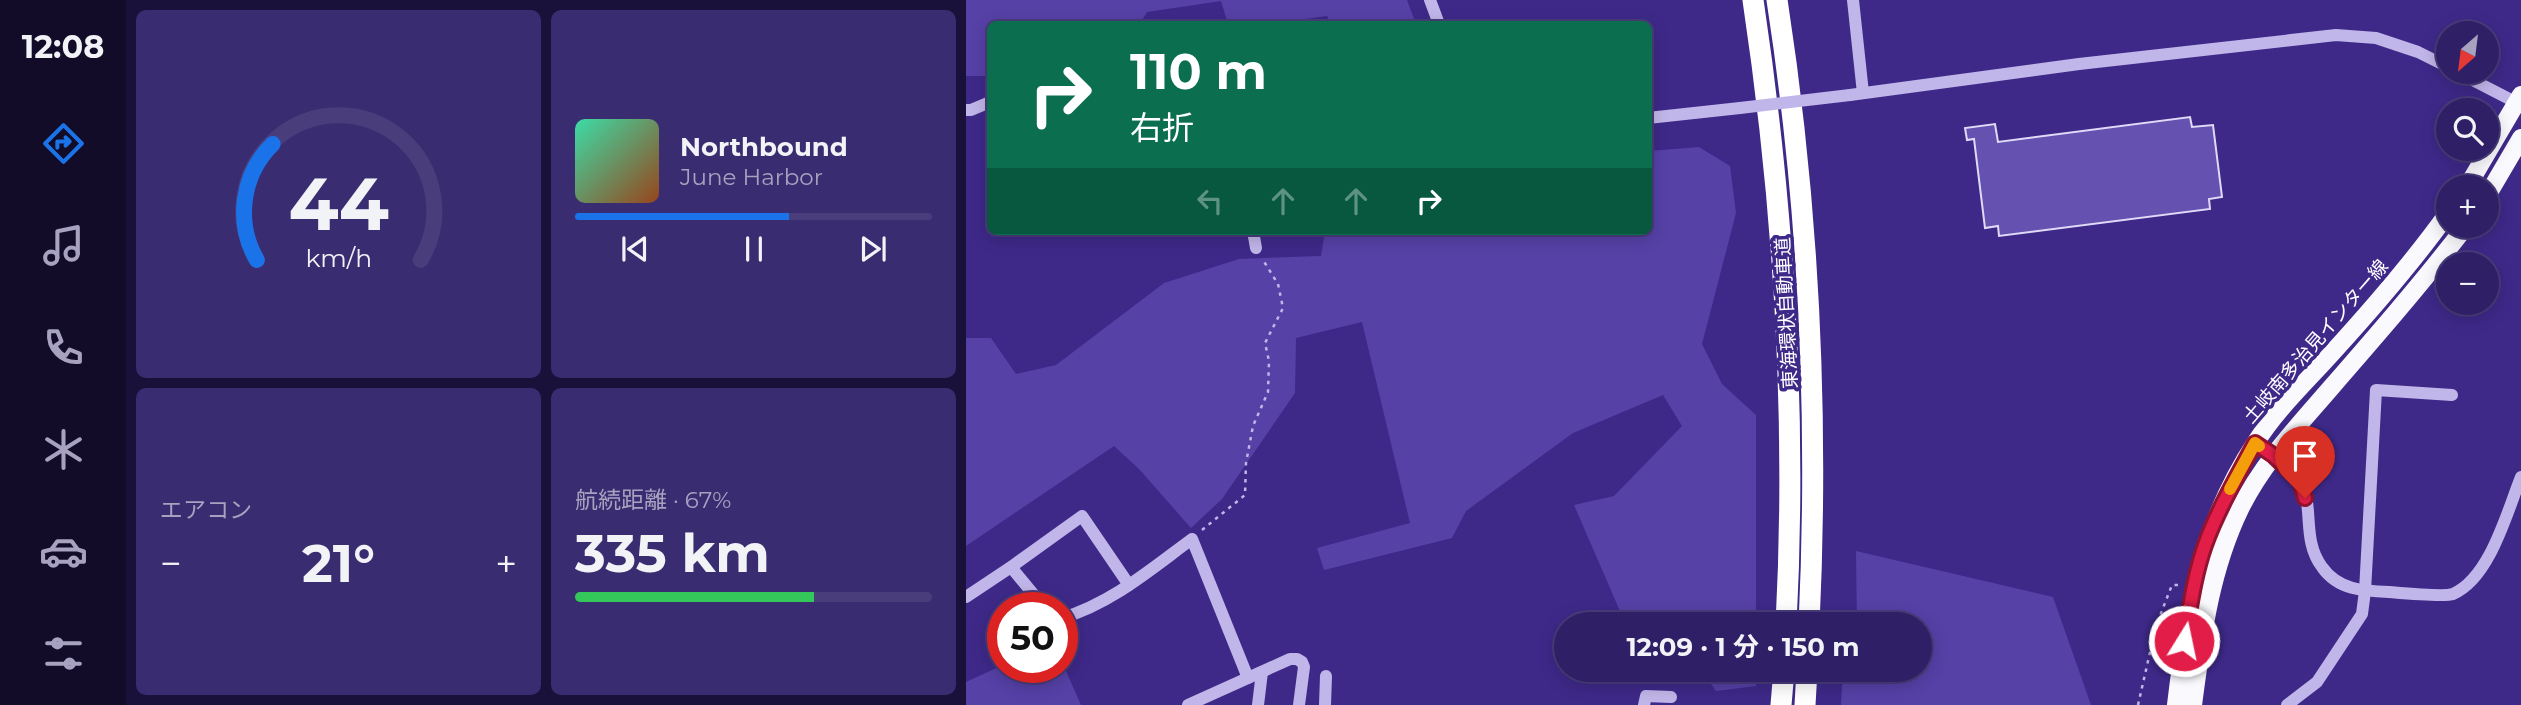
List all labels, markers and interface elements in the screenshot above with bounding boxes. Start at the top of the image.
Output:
north arrow [2436,21,2499,84]
map controls [2436,21,2499,315]
text: 12:08 [22,27,104,66]
text: 110 m [1130,42,1267,101]
icon: right [1015,49,1106,140]
button: search [2436,98,2499,161]
text: 右折 [1130,108,1194,147]
icon: directions [39,119,88,168]
text: Northbound [680,131,848,163]
text: 44 [288,160,389,248]
text: June Harbor [680,163,823,191]
button: + [2436,175,2499,238]
icon: left [1191,182,1229,220]
icon: ahead [1264,182,1302,220]
icon: ahead [1337,182,1375,220]
icon: right [1410,182,1448,220]
icon: music [39,221,88,270]
icon: previous [616,230,654,268]
icon: pause [735,230,773,268]
icon: next [854,230,892,268]
street label: 東海環状自動車道 [1771,236,1802,389]
text: km/h [305,243,372,273]
button: − [2436,252,2499,315]
street label: 土岐南多治見インター線 [2238,255,2393,428]
icon: phone [39,323,88,372]
icon: climate [39,425,88,474]
pin [2275,426,2335,498]
icon: arrive [2286,437,2324,475]
text: 航続距離 · 67% [575,486,731,514]
text: エアコン [160,496,252,524]
text: 335 km [575,522,770,585]
icon: car [39,527,88,576]
text: 21° [302,532,375,595]
text: − [160,540,182,587]
text: + [495,540,517,587]
speed limit sign: 50 [987,592,1078,683]
position arrow [2147,604,2221,678]
icon: filters [39,629,88,678]
text: 12:09 · 1 分 · 150 m [1626,631,1860,663]

